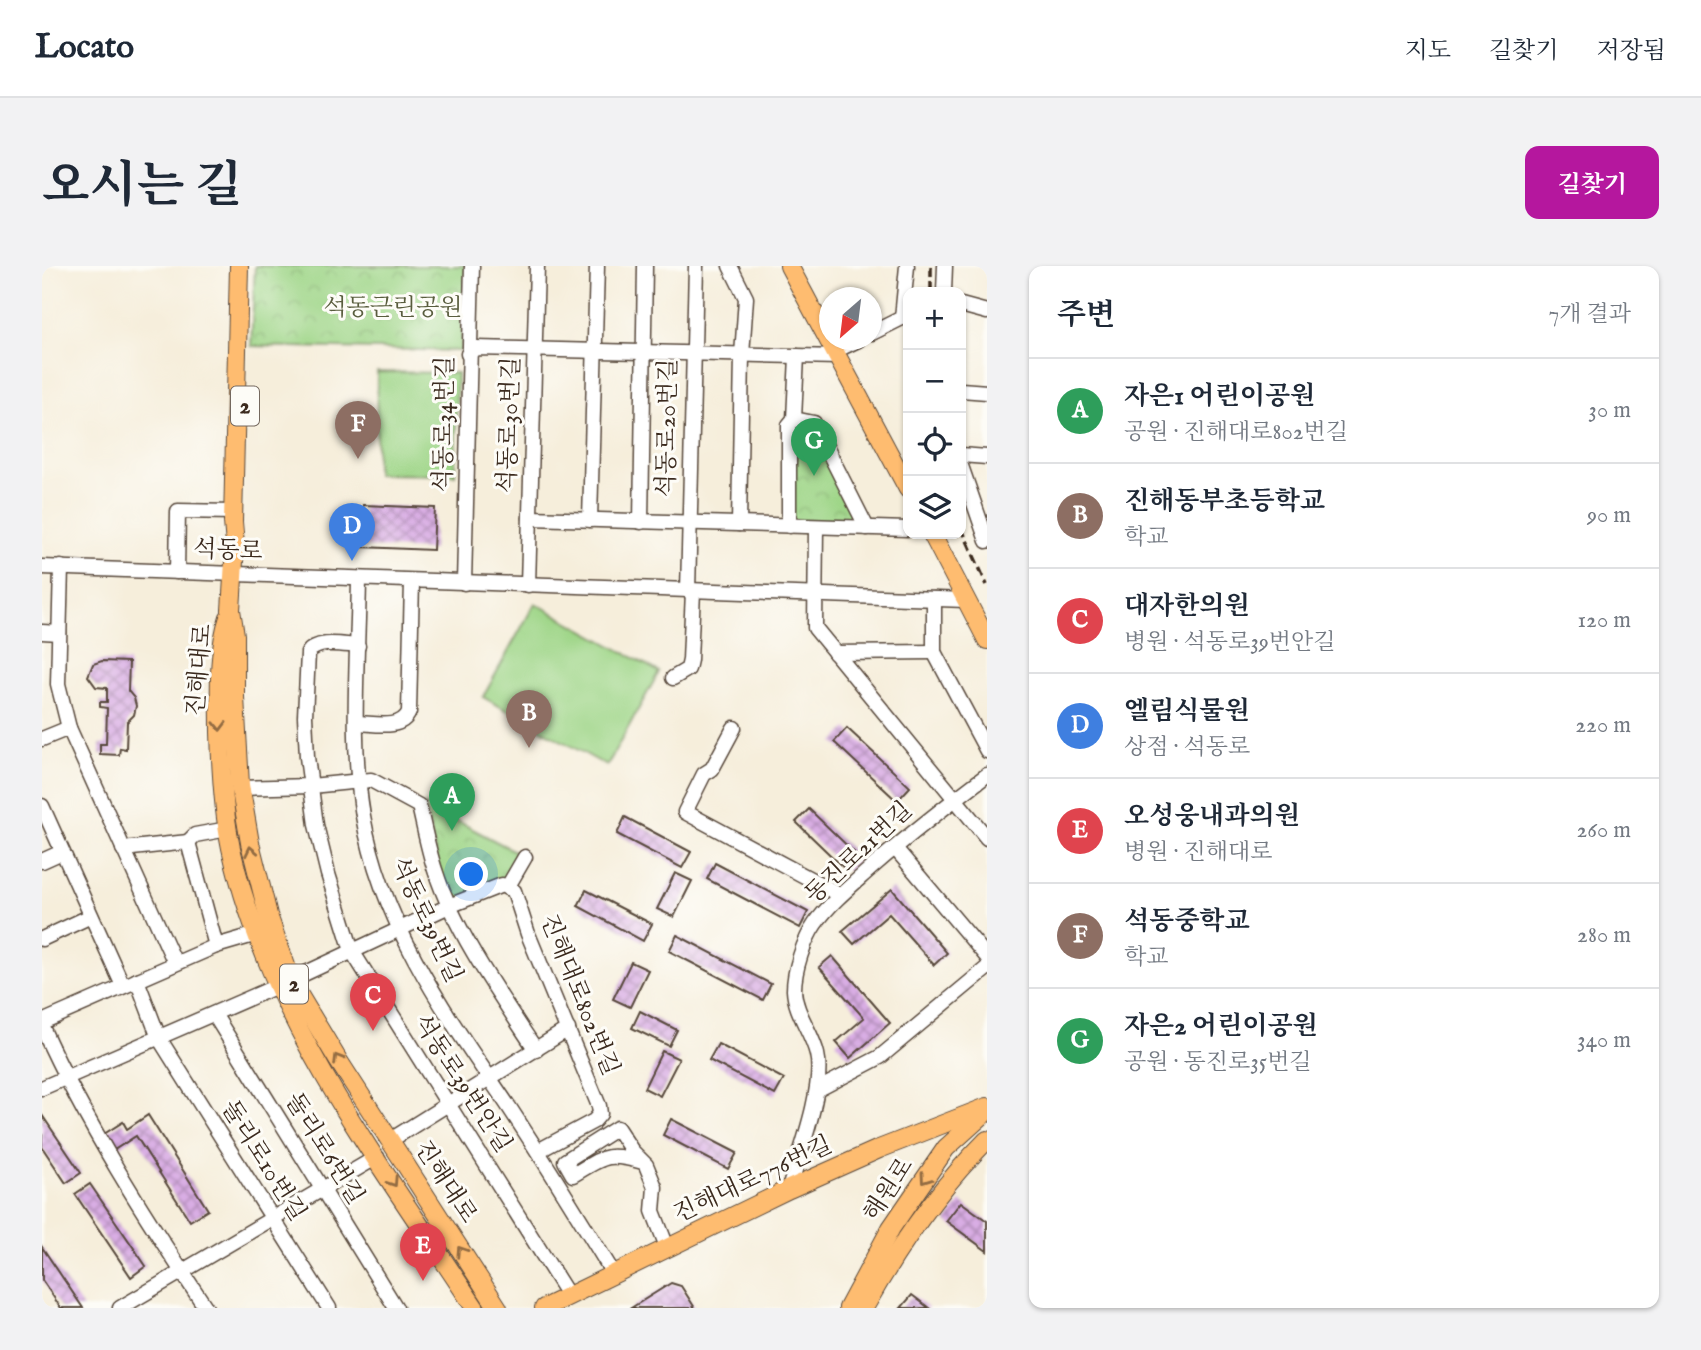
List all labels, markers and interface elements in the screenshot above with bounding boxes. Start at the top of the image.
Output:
text: Locato [35,27,134,69]
text: 지도 [1405,36,1451,67]
text: 길찾기 [1489,36,1558,67]
text: 저장됨 [1596,36,1666,67]
button: 길찾기 [1525,146,1659,219]
text: 오시는 길 [42,157,242,219]
north arrow [819,287,882,350]
map controls [903,287,966,539]
button: + [903,287,966,350]
park label: 석동근린공원 [323,293,463,324]
text: 주변 [1057,297,1115,335]
text: 7개 결과 [1549,300,1631,329]
button: − [903,350,966,413]
street label: 석동로34번길 [428,355,462,493]
street label: 석동로30번길 [492,356,528,494]
street label: 석동로20번길 [651,358,685,498]
text: 자은1 어린이공원 [1124,380,1315,413]
road number: 2 [231,386,259,426]
text: A [1072,396,1088,425]
text: 30 m [1588,396,1631,425]
pin: F [335,401,381,459]
button: locate [903,413,966,476]
pin: G [791,418,837,476]
text: 공원 · 진해대로802번길 [1124,418,1348,447]
button: layers [903,476,966,539]
text: 진해동부초등학교 [1124,485,1325,518]
text: B [1072,501,1088,530]
text: 90 m [1587,501,1631,530]
pin: D [329,503,375,561]
text: 학교 [1124,523,1168,552]
street label: 석동로 [193,534,263,568]
text: 대자한의원 [1124,590,1250,623]
text: C [1072,606,1088,635]
text: 120 m [1578,606,1631,635]
street label: 진해대로 [181,622,219,718]
text: 병원 · 석동로39번안길 [1124,628,1336,657]
pin: B [506,690,552,748]
text: 엘림식물원 [1124,695,1250,728]
text: D [1071,711,1089,740]
text: 220 m [1575,711,1631,740]
one-way arrow [212,721,228,732]
text: 상점 · 석동로 [1124,733,1250,762]
pin: A [429,773,475,831]
street label: 동진로21번길 [799,795,919,911]
text: 오성웅내과의원 [1124,800,1300,833]
text: E [1072,816,1088,845]
text: 260 m [1576,816,1631,845]
text: 병원 · 진해대로 [1124,838,1272,867]
one-way arrow [245,845,260,857]
street label: 석동로39번길 [383,852,469,988]
your location [454,857,488,891]
text: 석동중학교 [1124,905,1250,938]
street label: 진해대로802번길 [532,910,626,1080]
text: F [1073,921,1087,950]
text: 280 m [1577,921,1631,950]
text: 학교 [1124,943,1168,972]
road number: 2 [280,964,308,1004]
pin: C [350,973,396,1031]
street label: 석동로39번안길 [406,1009,518,1159]
text: 자은2 어린이공원 [1124,1010,1318,1043]
text: G [1071,1026,1089,1055]
text: 340 m [1577,1026,1631,1055]
text: 공원 · 동진로35번길 [1124,1048,1312,1077]
one-way arrow [333,1054,346,1067]
street label: 돌리로6번길 [277,1087,371,1211]
street label: 돌리로10번길 [214,1095,312,1227]
street label: 진해대로776번길 [669,1130,837,1230]
street label: 진해대로 [407,1135,483,1229]
street label: 해원로 [857,1152,921,1228]
one-way arrow [921,1171,933,1184]
one-way arrow [385,1175,398,1188]
pin: E [400,1223,446,1281]
one-way arrow [456,1246,469,1259]

